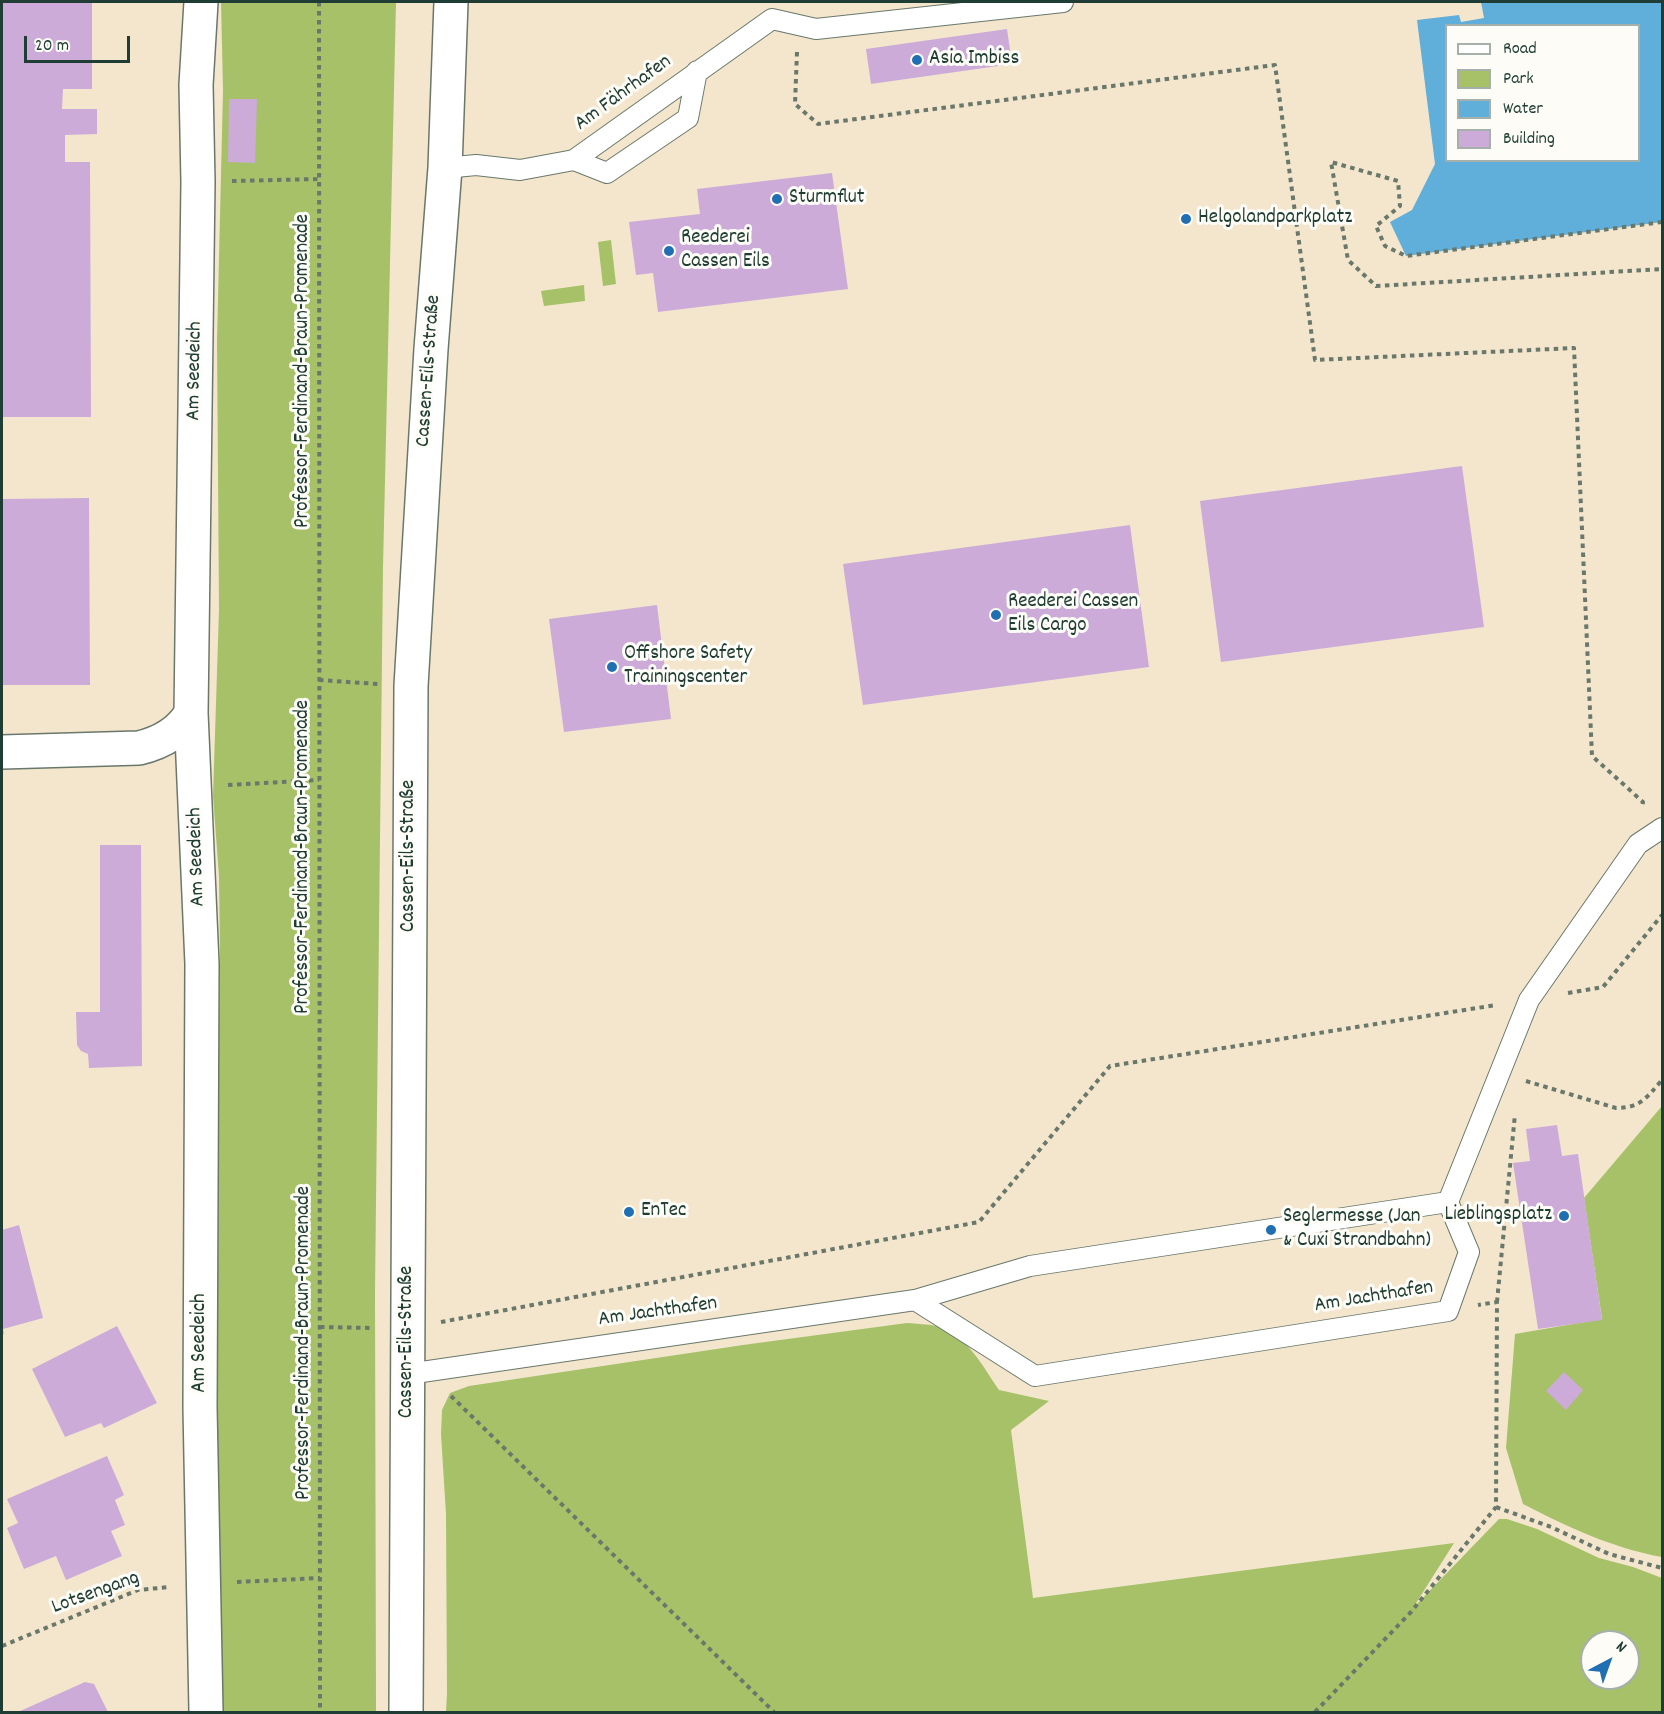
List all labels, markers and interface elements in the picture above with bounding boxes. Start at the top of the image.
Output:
scale bar [27,24,134,62]
legend [1445,24,1640,162]
text: 20 m [35,34,69,59]
text: Road [1503,37,1537,62]
place label: Asia Imbiss [929,47,1019,73]
street label: Am Fährhafen [571,50,677,138]
marker: Asia Imbiss [910,53,924,67]
text: Park [1503,67,1534,92]
text: Water [1503,97,1543,122]
text: Building [1503,127,1555,152]
place label: Sturmflut [789,186,865,212]
marker: Sturmflut [770,192,784,206]
place label: Helgolandparkplatz [1198,206,1352,232]
marker: Helgolandparkplatz [1179,212,1193,226]
street label: Professor-Ferdinand-Braun-Promenade [291,214,317,528]
place label: Reederei Cassen Eils [681,226,770,276]
marker: Reederei Cassen Eils [662,244,676,258]
street label: Cassen-Eils-Straße [412,294,448,448]
street label: Am Seedeich [183,321,209,421]
place label: Reederei Cassen Eils Cargo [1008,590,1138,640]
marker: Reederei Cassen Eils Cargo [989,608,1003,622]
place label: Offshore Safety Trainingscenter [624,642,752,692]
marker: Offshore Safety Trainingscenter [605,660,619,674]
street label: Professor-Ferdinand-Braun-Promenade [291,700,317,1014]
street label: Cassen-Eils-Straße [397,780,423,932]
street label: Am Seedeich [184,807,212,907]
street label: Professor-Ferdinand-Braun-Promenade [292,1186,318,1500]
place label: EnTec [641,1199,686,1225]
place label: Lieblingsplatz [1444,1203,1552,1229]
marker: EnTec [622,1205,636,1219]
place label: Seglermesse (Jan & Cuxi Strandbahn) [1283,1205,1431,1255]
marker: Lieblingsplatz [1557,1209,1571,1223]
marker: Seglermesse (Jan & Cuxi Strandbahn) [1264,1223,1278,1237]
street label: Cassen-Eils-Straße [395,1266,421,1418]
street label: Am Jachthafen [1313,1276,1435,1320]
street label: Am Jachthafen [597,1292,719,1334]
street label: Am Seedeich [188,1293,214,1393]
street label: Lotsengang [49,1567,143,1621]
north arrow [1580,1630,1640,1690]
text: N [1610,1636,1631,1659]

